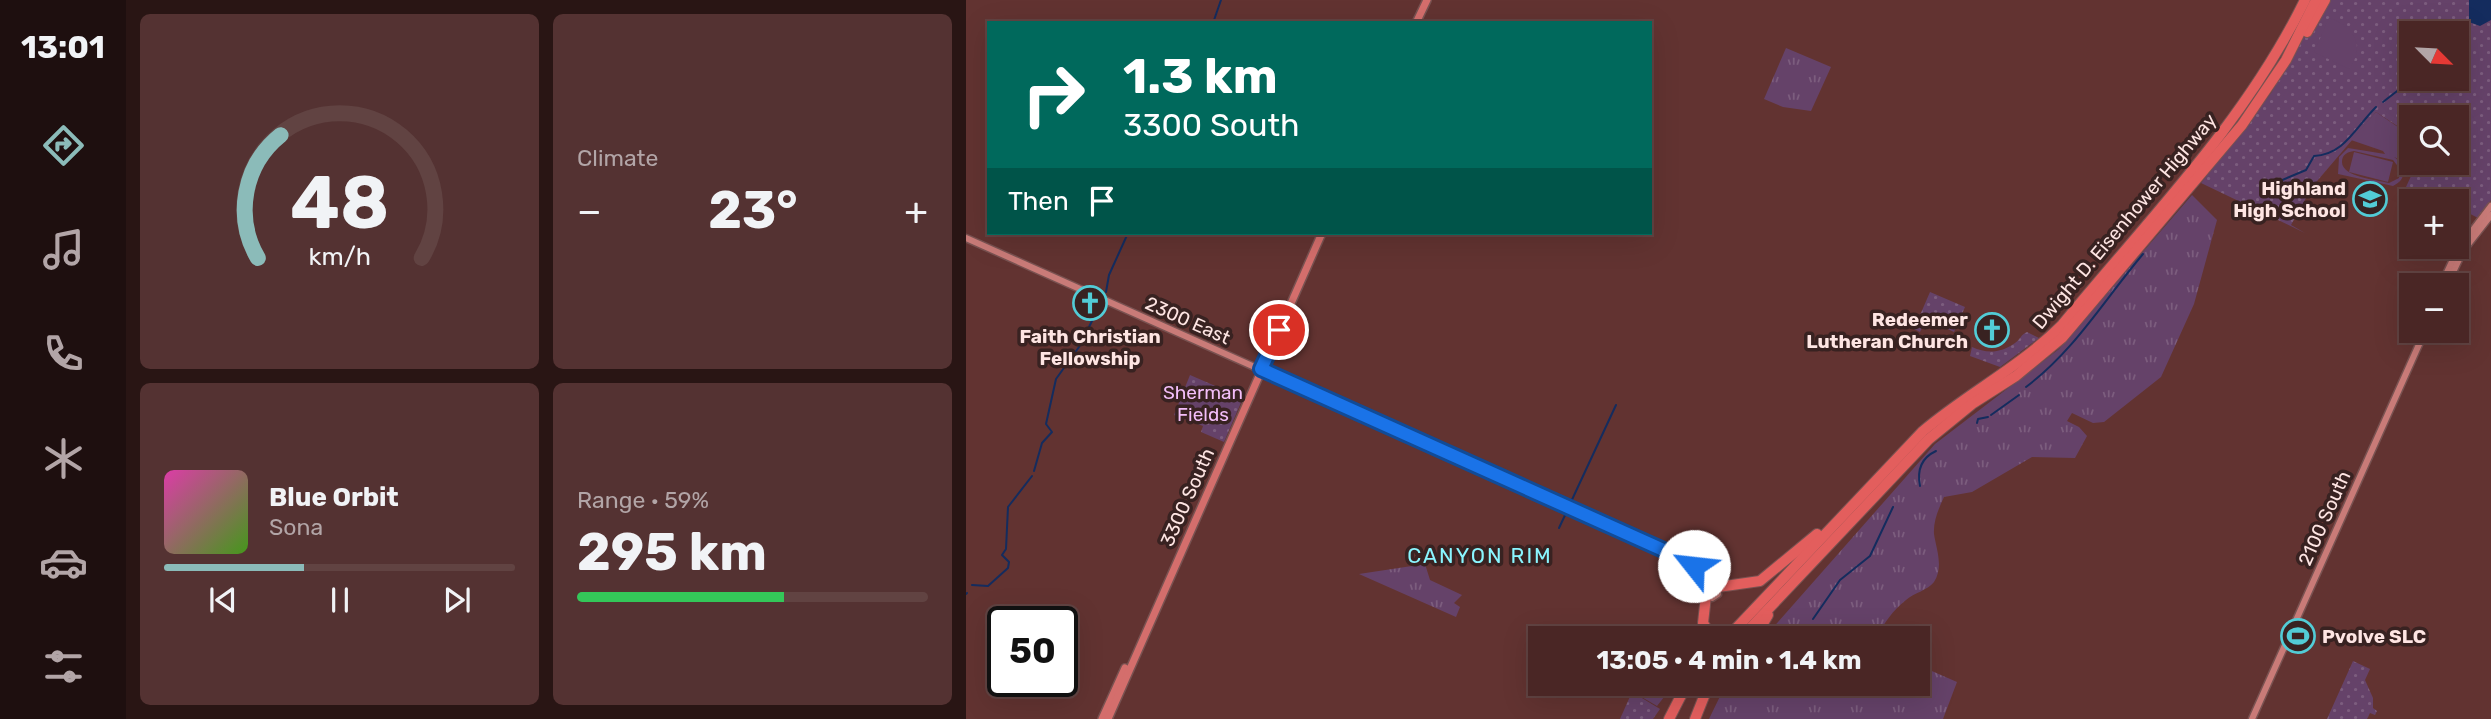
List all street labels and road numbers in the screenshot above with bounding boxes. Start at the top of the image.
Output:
street label: Dwight D. Eisenhower Highway [2028,109,2221,334]
street label: 2300 East [1142,292,1234,350]
street label: 3300 South [1156,445,1219,550]
street label: 2100 South [2293,467,2356,569]

